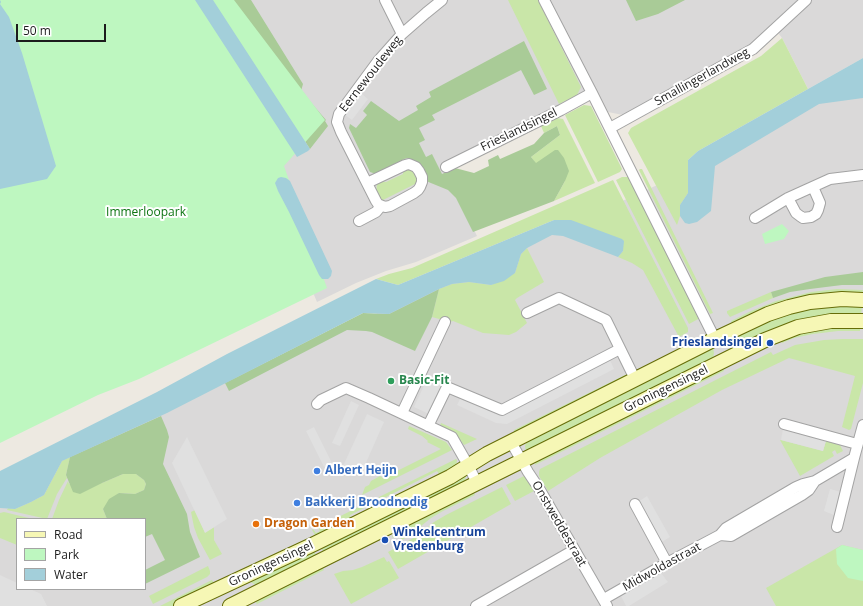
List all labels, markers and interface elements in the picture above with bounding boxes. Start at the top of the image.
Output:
scale bar [18,16,108,42]
text: 50 m [23,22,51,39]
street label: Eernewoudeweg [337,33,405,115]
street label: Smallingerlandweg [652,45,752,109]
street label: Frieslandsingel [478,105,560,155]
park label: Immerloopark [106,206,186,220]
place label: Frieslandsingel [672,336,762,350]
marker: Frieslandsingel [765,338,775,348]
street label: Groningensingel [622,362,710,416]
place label: Basic-Fit [399,374,449,388]
marker: Basic-Fit [386,376,396,386]
place label: Albert Heijn [325,464,397,478]
marker: Albert Heijn [312,466,322,476]
street label: Onstweddestraat [529,479,589,569]
place label: Bakkerij Broodnodig [305,496,427,510]
marker: Bakkerij Broodnodig [292,498,302,508]
place label: Dragon Garden [264,517,355,531]
legend [16,518,146,590]
marker: Dragon Garden [251,519,261,529]
text: Road [54,526,83,543]
place label: Winkelcentrum Vredenburg [393,526,486,554]
marker: Winkelcentrum Vredenburg [380,535,390,545]
street label: Groningensingel [226,538,316,590]
street label: Midwoldastraat [620,540,704,594]
text: Park [54,546,79,563]
text: Water [54,566,88,583]

